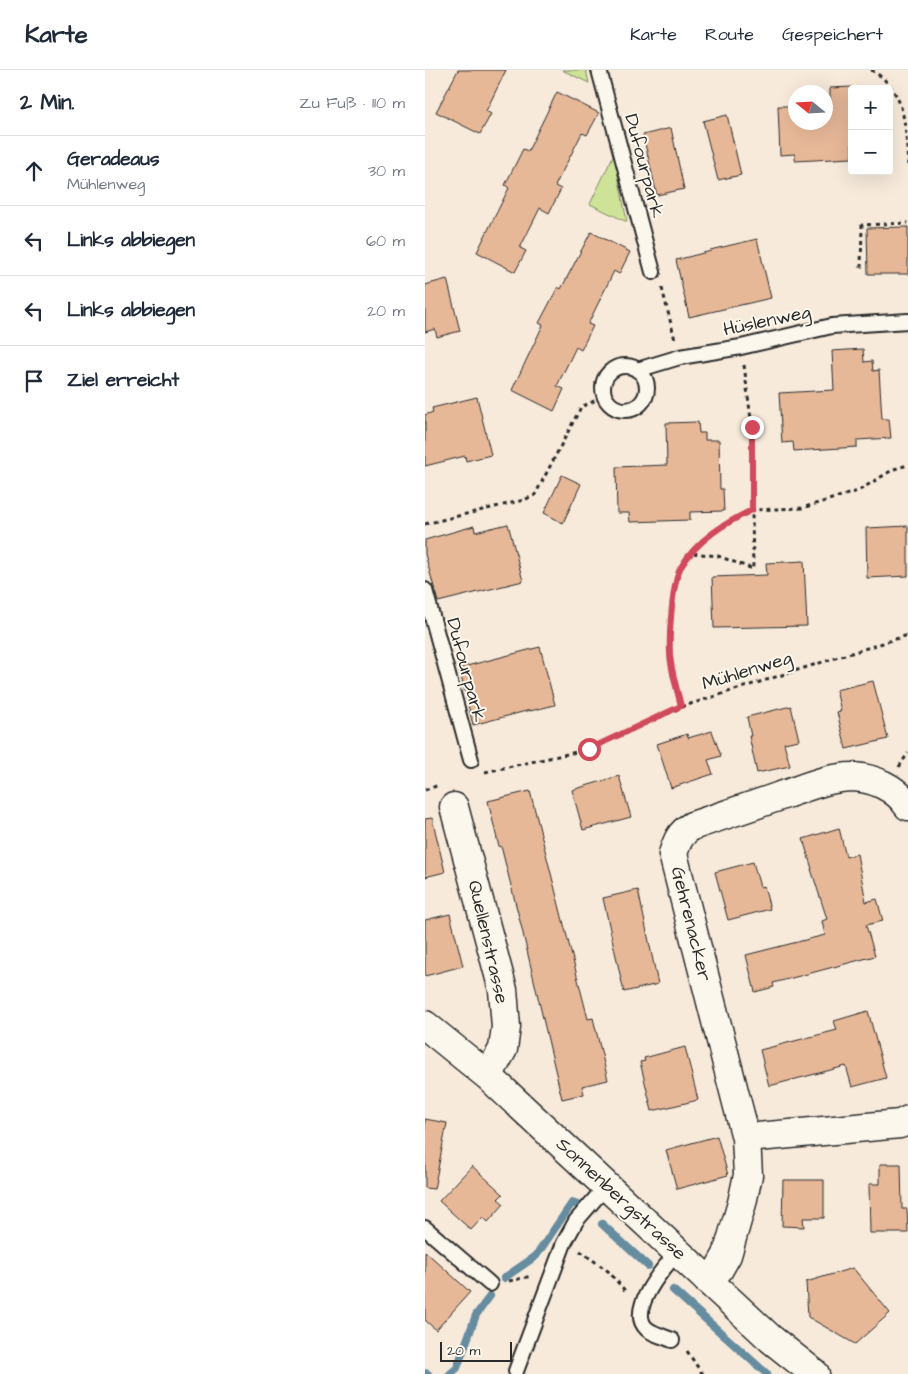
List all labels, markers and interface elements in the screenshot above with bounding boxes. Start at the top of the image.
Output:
text: Karte [25,18,88,52]
text: Karte [630,22,677,47]
text: Route [705,22,754,47]
text: Gespeichert [782,22,883,47]
north arrow [788,85,833,130]
map controls [848,85,893,175]
button: + [848,85,893,130]
text: 2 Min. [20,88,74,117]
text: Zu Fuß · 110 m [299,92,405,114]
street label: Dufourpark [617,111,671,221]
button: − [848,130,893,175]
text: Geradeaus [67,146,159,173]
icon: ahead [20,157,48,185]
text: 30 m [368,160,405,182]
text: Mühlenweg [67,173,145,195]
icon: left [20,227,48,255]
text: Links abbiegen [67,227,195,254]
text: 60 m [366,230,405,252]
icon: left [20,297,48,325]
text: Links abbiegen [67,297,195,324]
street label: Hüslenweg [721,299,814,344]
text: 20 m [367,300,405,322]
icon: arrive [20,367,48,395]
text: Ziel erreicht [67,367,179,394]
route end [741,416,764,439]
street label: Dufourpark [439,615,493,725]
street label: Mühlenweg [699,644,796,698]
route start [578,738,601,761]
street label: Gehrenacker [664,864,718,985]
street label: Quellenstrasse [461,878,515,1006]
street label: Sonnenbergstrasse [549,1131,692,1267]
scale bar [440,1339,513,1362]
text: 20 m [447,1341,480,1361]

